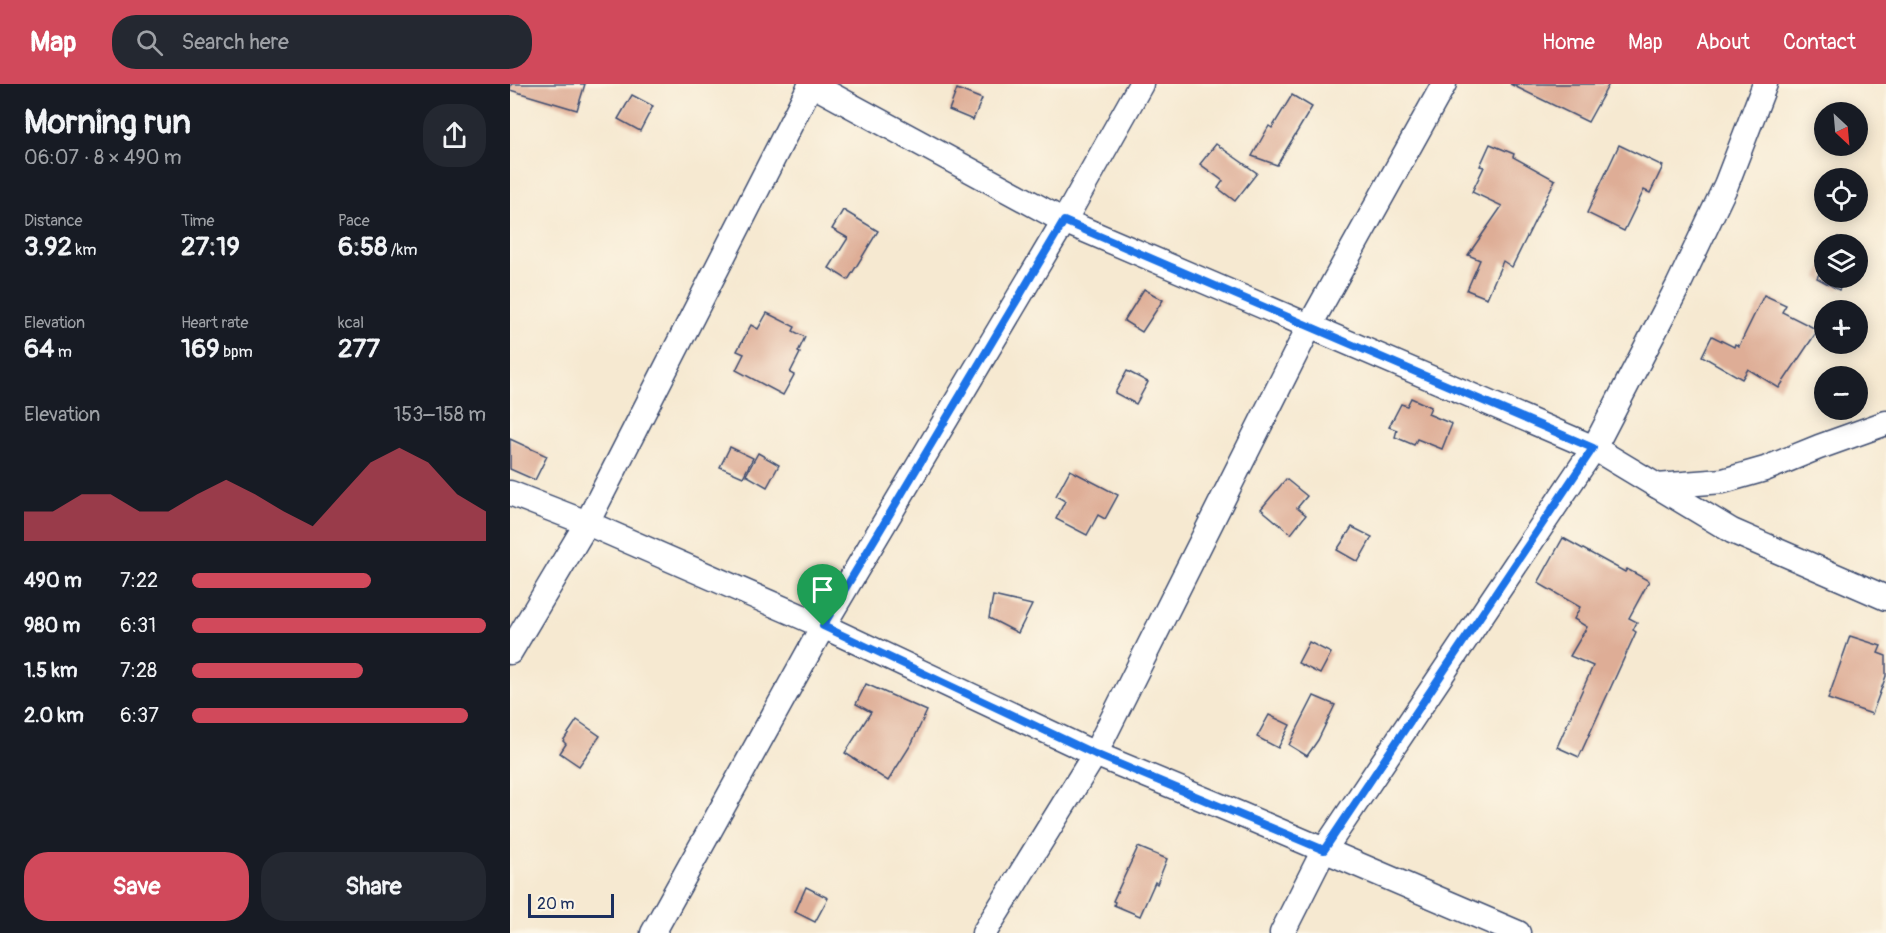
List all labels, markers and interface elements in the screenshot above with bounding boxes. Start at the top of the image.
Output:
search box [112,15,532,69]
text: Map [30,25,76,60]
icon: search [133,26,166,59]
text: Search here [181,28,289,56]
text: Home [1542,29,1595,56]
text: Map [1628,29,1663,56]
text: About [1696,29,1750,56]
text: Contact [1783,29,1856,56]
text: Morning run [24,102,191,143]
north arrow [1814,102,1868,156]
map controls [1814,102,1868,420]
button: share [423,104,486,167]
text: 06:07 · 8 × 490 m [24,145,181,170]
button: locate [1814,168,1868,222]
text: Distance [24,211,83,231]
text: Time [181,211,214,231]
text: Pace [338,211,370,231]
text: 3.92 [24,231,72,263]
text: 27:19 [181,231,240,263]
text: 6:58 [338,231,387,263]
button: layers [1814,234,1868,288]
text: km [72,240,97,260]
text: /km [387,240,417,260]
button: + [1814,300,1868,354]
text: Elevation [24,313,85,333]
text: Heart rate [181,313,248,333]
text: kcal [338,313,364,333]
text: 64 [24,333,54,365]
text: 169 [181,333,220,365]
text: 277 [338,333,380,365]
text: m [54,342,72,362]
text: bpm [220,342,253,362]
button: − [1814,366,1868,420]
text: Elevation [24,402,100,427]
text: 153–158 m [394,402,486,427]
pin [797,564,848,626]
text: 490 m [24,568,82,593]
text: 7:22 [120,568,158,593]
icon: arrive [806,573,839,606]
text: 980 m [24,613,80,638]
text: 6:31 [120,613,156,638]
text: 1.5 km [24,658,77,683]
text: 7:28 [120,658,157,683]
text: 2.0 km [24,703,84,728]
text: 6:37 [120,703,159,728]
button: Save [24,852,249,921]
button: Share [261,852,486,921]
scale bar [528,891,614,918]
text: 20 m [537,894,575,914]

